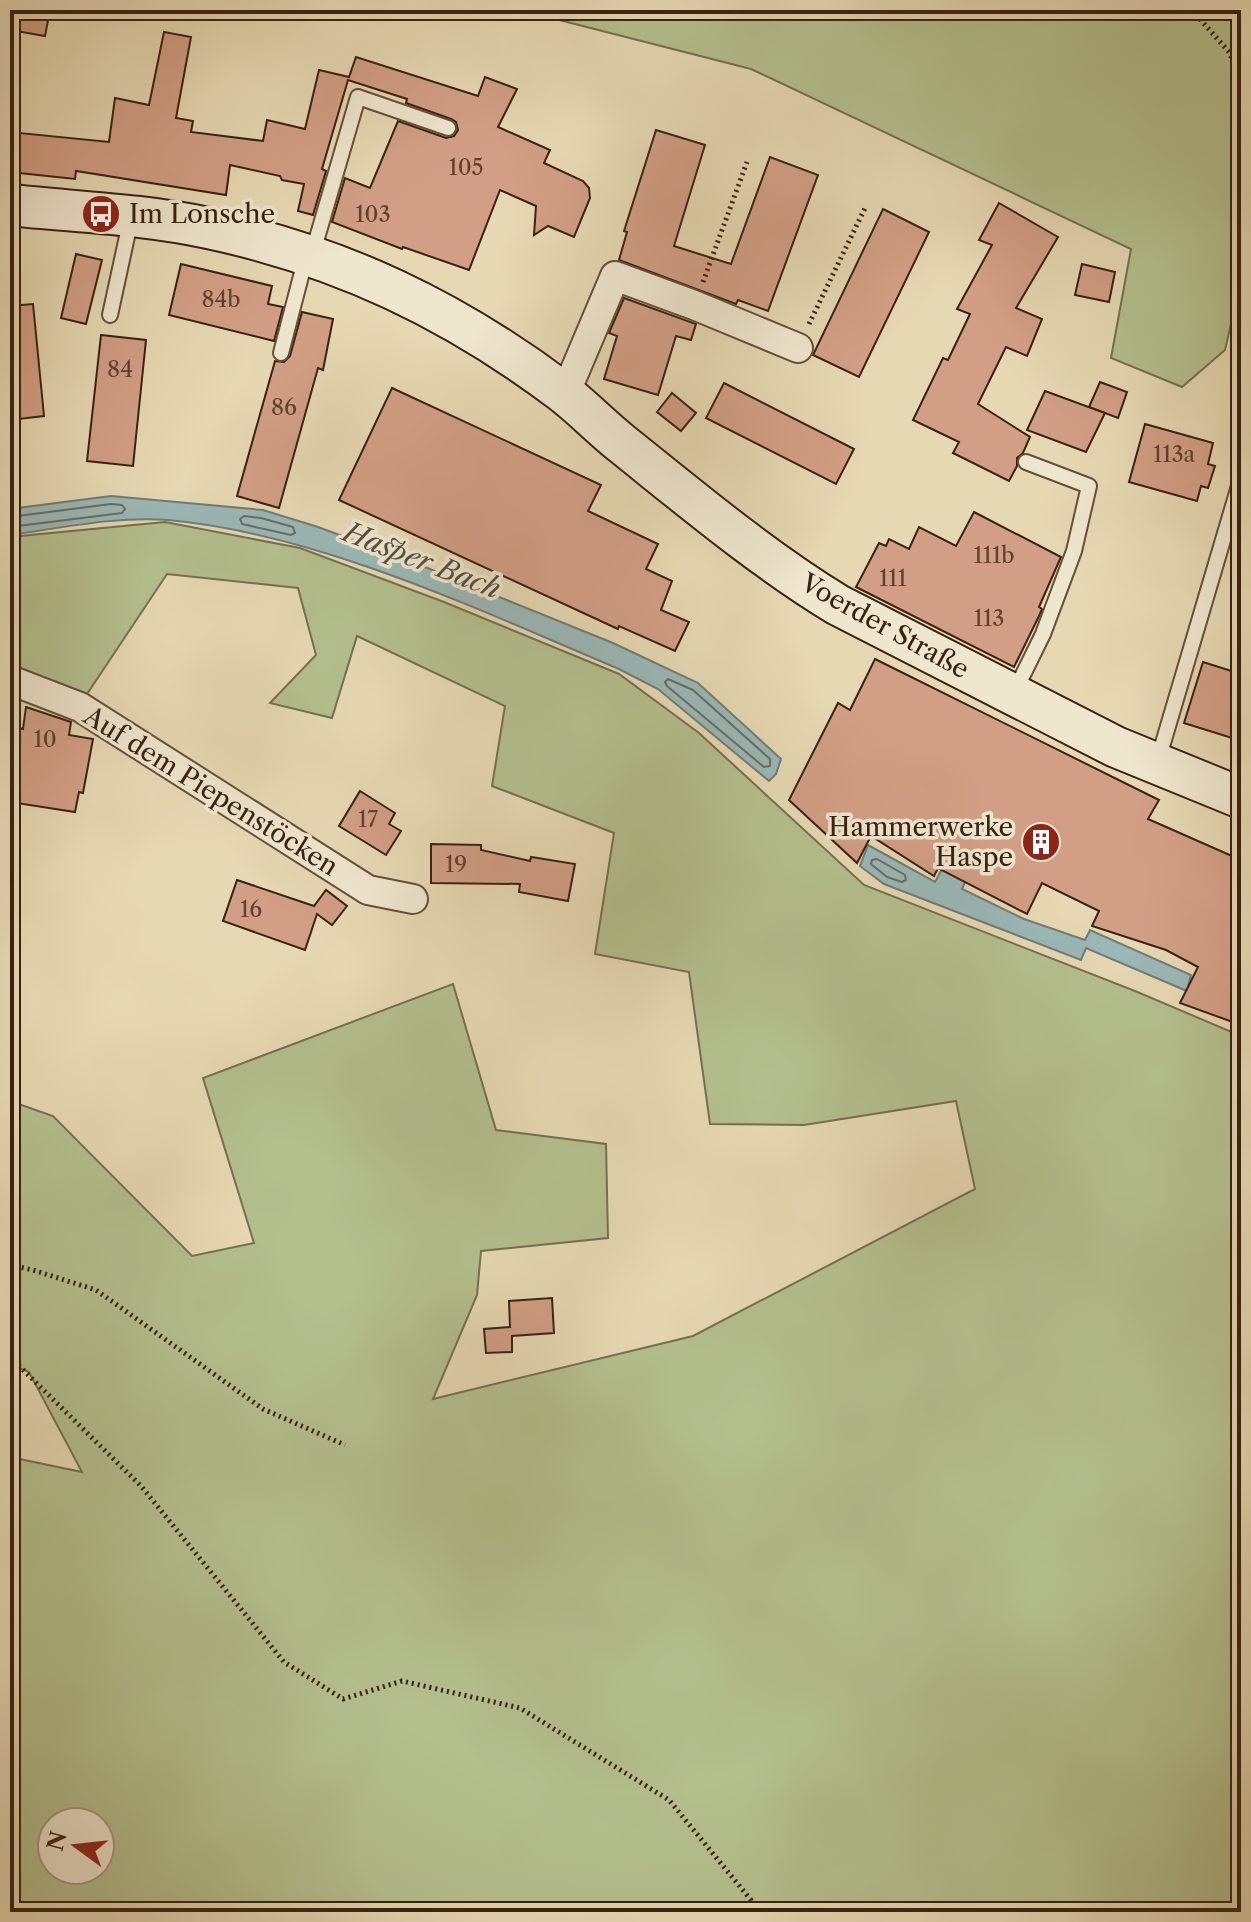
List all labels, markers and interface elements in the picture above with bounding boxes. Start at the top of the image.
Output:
house number: 105 [448,154,484,181]
bus stop icon: Im Lonsche [80,193,122,235]
place label: Im Lonsche [129,198,275,230]
house number: 103 [355,201,391,228]
house number: 84b [201,286,241,313]
house number: 84 [107,356,133,383]
house number: 86 [271,394,297,421]
house number: 113a [1153,441,1196,468]
water label: Hasper Bach [337,514,506,606]
house number: 111b [973,542,1015,569]
house number: 111 [879,565,907,592]
street label: Voerder Straße [794,566,975,685]
house number: 113 [974,605,1004,632]
street label: Auf dem Piepenstöcken [77,699,344,882]
house number: 10 [33,726,57,753]
house number: 17 [358,806,378,833]
place label: Hammerwerke Haspe [828,811,1013,873]
building icon: Hammerwerke Haspe [1020,821,1062,863]
house number: 19 [445,851,467,878]
house number: 16 [240,896,262,923]
north arrow [36,1806,116,1886]
text: N [42,1828,73,1854]

